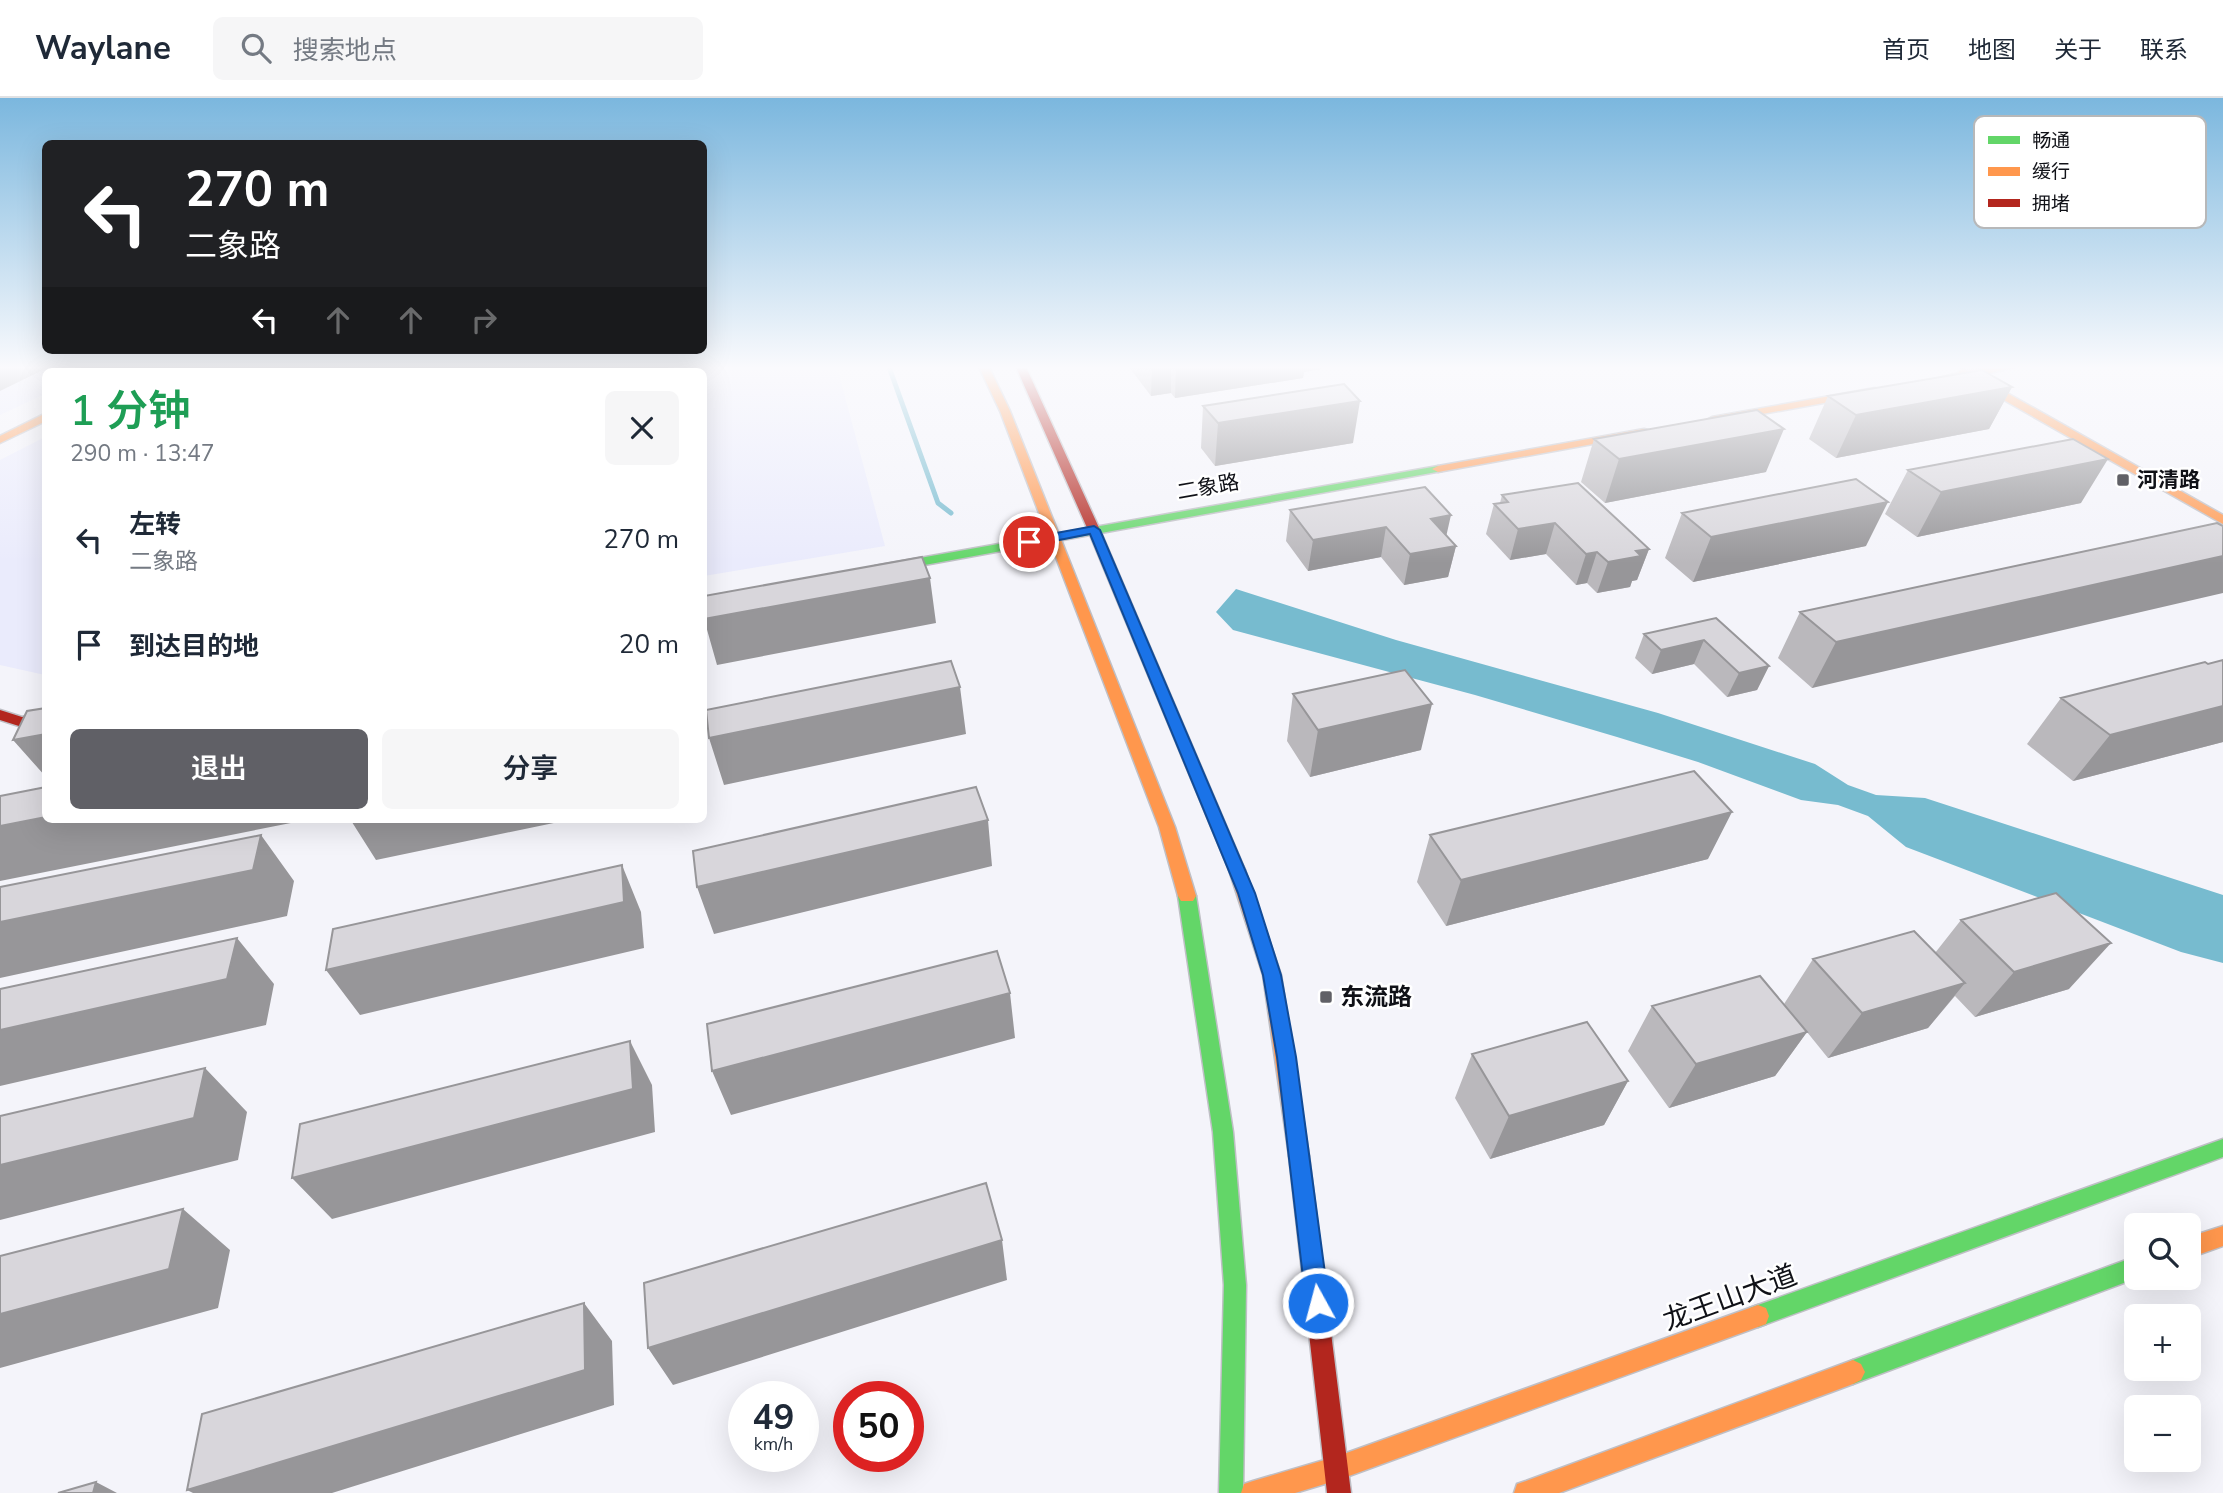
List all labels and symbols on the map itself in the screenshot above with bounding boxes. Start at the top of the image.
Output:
legend [1974,116,2206,228]
text: 畅通 [2032,128,2070,154]
text: 缓行 [2032,159,2070,185]
text: 拥堵 [2032,191,2070,217]
place label: 河清路 [2137,466,2200,494]
street label: 二象路 [1175,468,1241,506]
marker: 河清路 [2115,472,2131,488]
pin [999,512,1059,572]
place label: 东流路 [1340,981,1412,1013]
marker: 东流路 [1318,989,1334,1005]
street label: 龙王山大道 [1658,1256,1802,1340]
position arrow [1281,1266,1355,1340]
speed limit sign: 50 [833,1381,924,1472]

